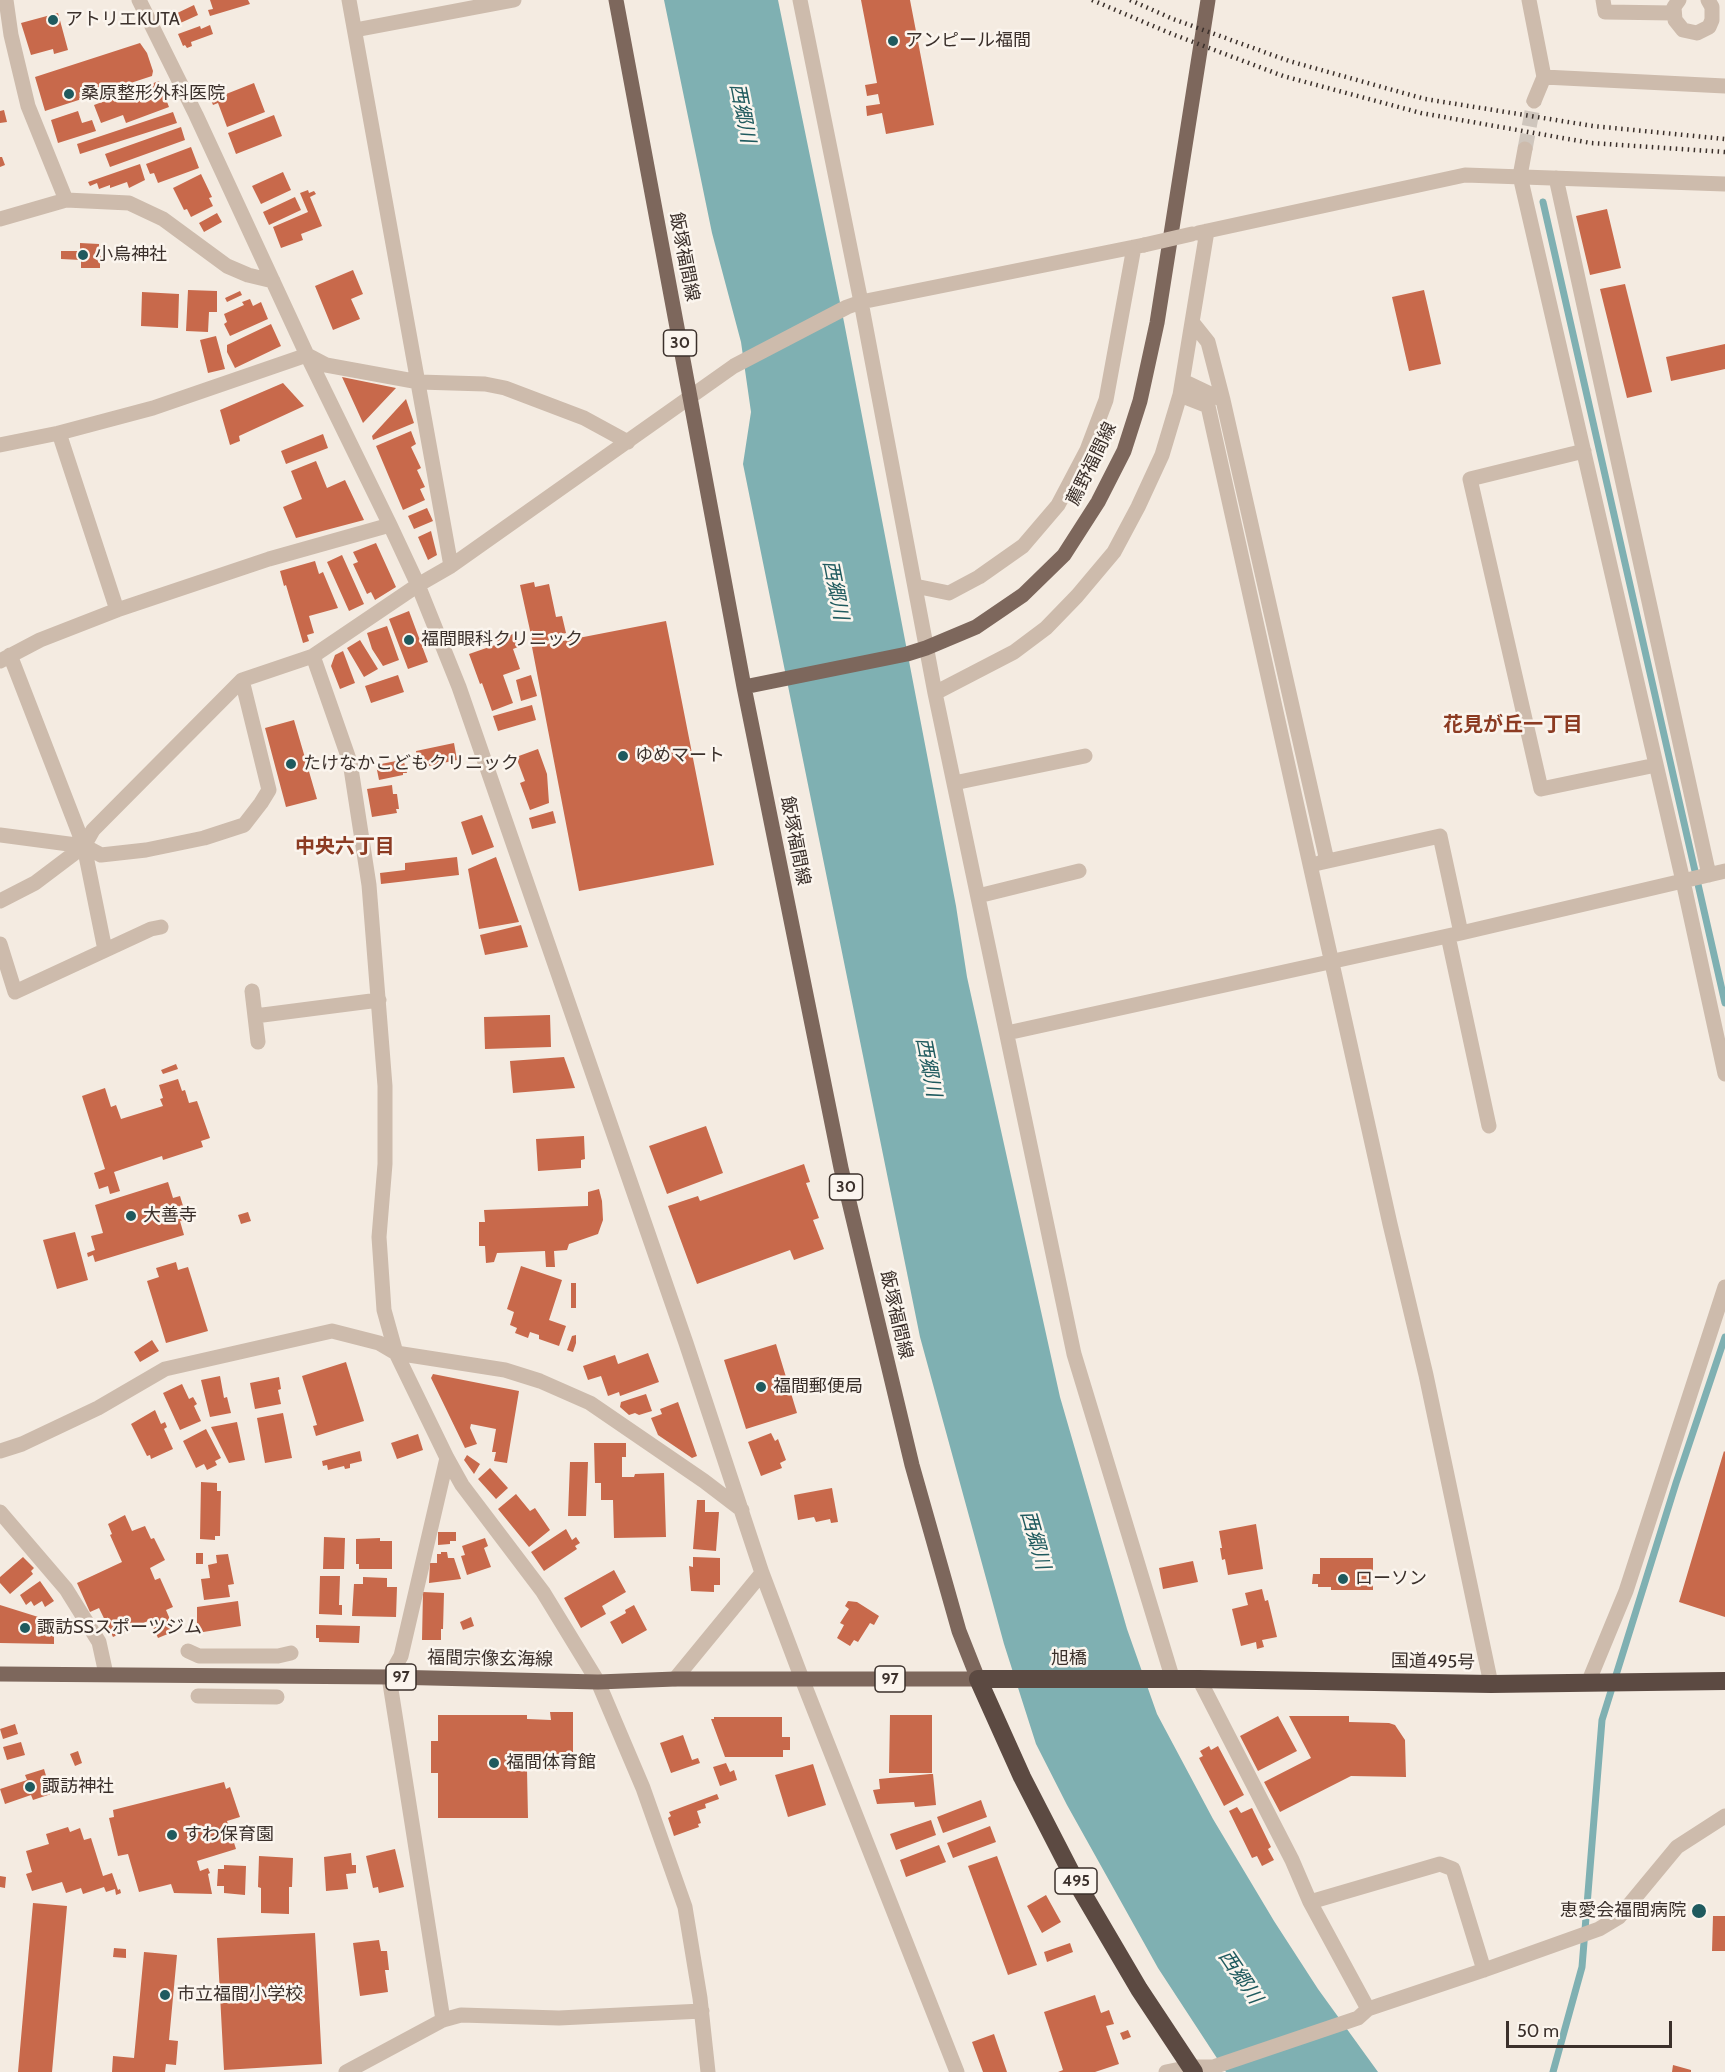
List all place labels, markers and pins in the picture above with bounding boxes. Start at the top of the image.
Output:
place label: アトリエKUTA [65,9,180,31]
marker: アトリエKUTA [46,13,60,27]
place label: アンピール福間 [905,30,1031,52]
marker: アンピール福間 [886,34,900,48]
place label: 桑原整形外科医院 [81,83,225,105]
marker: 桑原整形外科医院 [62,87,76,101]
place label: 小烏神社 [95,244,167,266]
marker: 小烏神社 [76,248,90,262]
place label: 福間眼科クリニック [421,629,583,651]
marker: 福間眼科クリニック [402,633,416,647]
place label: ゆめマート [635,745,725,767]
marker: ゆめマート [616,749,630,763]
place label: たけなかこどもクリニック [303,753,519,775]
marker: たけなかこどもクリニック [284,757,298,771]
place label: 大善寺 [143,1205,197,1227]
marker: 大善寺 [124,1209,138,1223]
place label: 福間郵便局 [773,1376,863,1398]
marker: 福間郵便局 [754,1380,768,1394]
place label: ローソン [1355,1568,1427,1590]
marker: ローソン [1336,1572,1350,1586]
place label: 諏訪SSスポーツジム [37,1617,202,1639]
marker: 諏訪SSスポーツジム [18,1621,32,1635]
place label: 福間体育館 [506,1752,596,1774]
marker: 福間体育館 [487,1756,501,1770]
place label: 諏訪神社 [42,1776,114,1798]
marker: 諏訪神社 [23,1780,37,1794]
place label: すわ保育園 [184,1824,274,1846]
marker: すわ保育園 [165,1828,179,1842]
place label: 恵愛会福間病院 [1560,1900,1686,1922]
marker: 恵愛会福間病院 [1690,1902,1708,1920]
place label: 市立福間小学校 [177,1984,303,2006]
marker: 市立福間小学校 [158,1988,172,2002]

